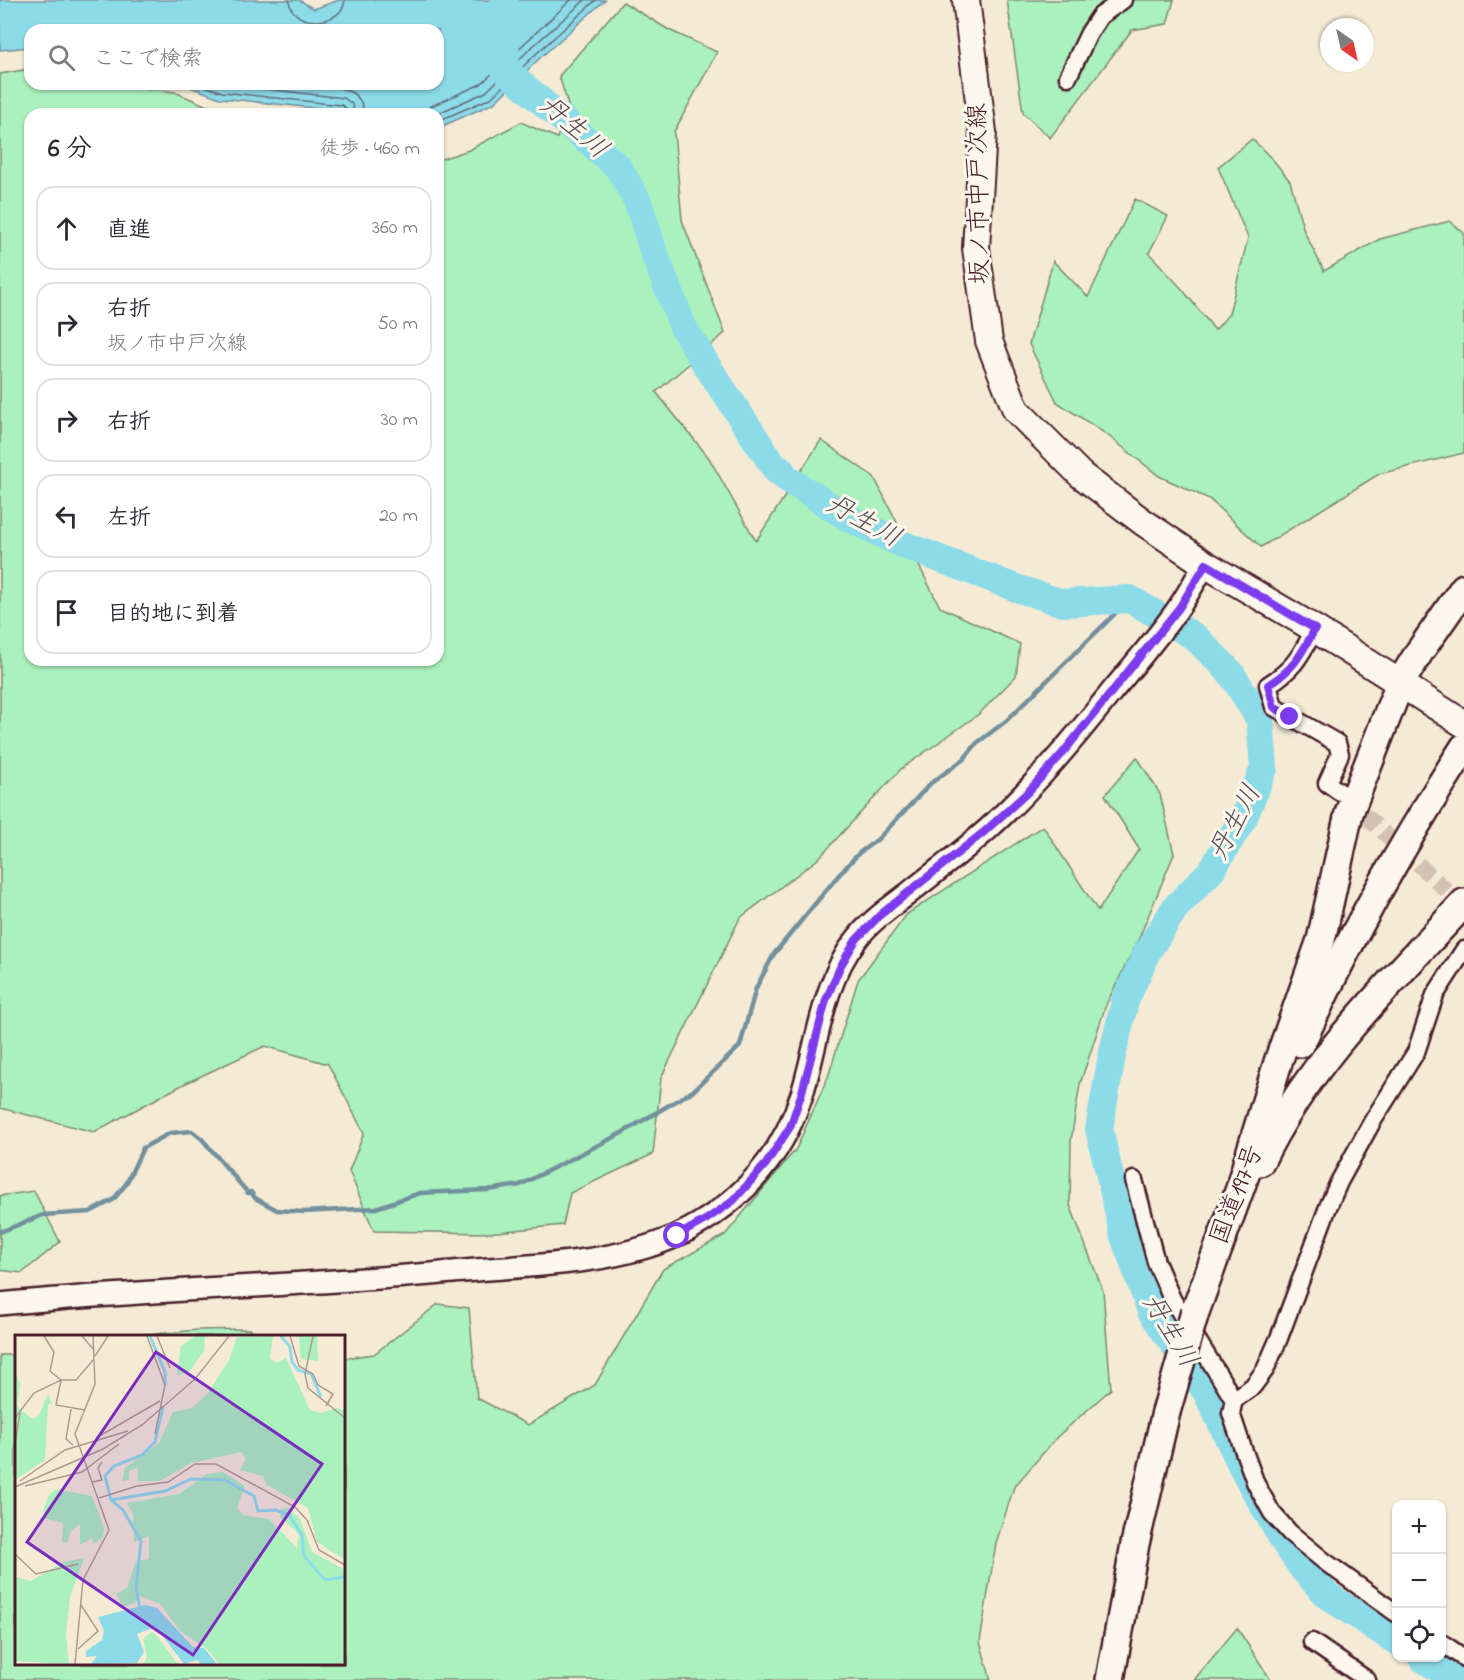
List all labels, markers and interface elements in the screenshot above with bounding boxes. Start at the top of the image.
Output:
north arrow [1320,18,1374,72]
search box [24,24,444,90]
icon: search [45,41,78,74]
text: ここで検索 [93,44,203,76]
water label: 丹生川 [530,87,616,169]
street label: 坂ノ市中戸次線 [959,103,1001,285]
text: 6 分 [48,131,92,169]
text: 徒歩 · 460 m [320,135,420,164]
icon: ahead [50,212,83,245]
text: 360 m [372,214,418,243]
text: 直進 [107,215,151,247]
text: 右折 [107,294,151,326]
icon: right [50,308,83,341]
text: 50 m [377,310,418,339]
text: 坂ノ市中戸次線 [107,330,247,359]
icon: right [50,404,83,437]
text: 30 m [381,406,418,435]
text: 右折 [107,407,151,439]
water label: 丹生川 [818,485,908,559]
icon: left [50,500,83,533]
text: 20 m [379,502,418,531]
text: 左折 [107,503,151,535]
icon: arrive [50,596,83,629]
text: 目的地に到着 [107,599,239,631]
route end [1276,703,1302,729]
water label: 丹生川 [1200,778,1272,868]
street label: 国道197号 [1201,1139,1275,1251]
route start [663,1222,689,1248]
water label: 丹生川 [1131,1286,1207,1376]
inset map [15,1335,345,1665]
map controls [1392,1500,1446,1662]
button: + [1392,1500,1446,1554]
button: − [1392,1554,1446,1608]
button: locate [1392,1608,1446,1662]

